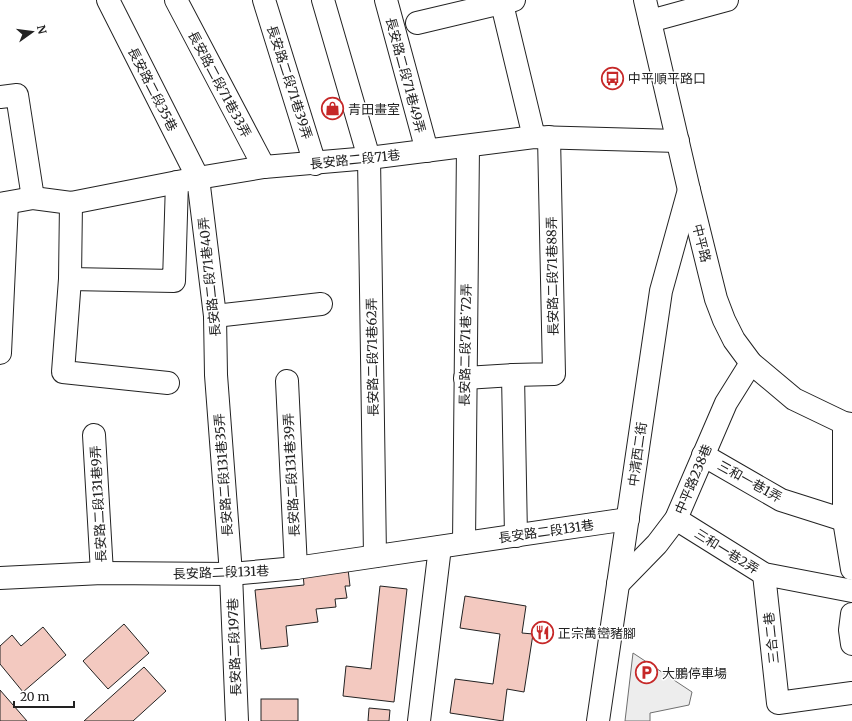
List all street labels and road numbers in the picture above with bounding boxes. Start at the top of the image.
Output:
street label: 長安路二段71巷49弄 [382,15,429,135]
street label: 長安路二段71巷39弄 [263,23,316,141]
street label: 長安路二段71巷33弄 [184,28,255,140]
street label: 長安路二段35巷 [124,44,181,134]
street label: 長安路二段71巷 [309,146,401,173]
street label: 長安路二段71巷40弄 [195,216,224,338]
street label: 長安路二段71巷88弄 [543,216,562,336]
street label: 中平路 [689,222,714,264]
street label: 長安路二段71巷˙72弄 [456,283,475,407]
street label: 長安路二段71巷62弄 [363,297,382,417]
street label: 長安路二段131巷39弄 [280,412,303,537]
street label: 長安路二段131巷35弄 [211,413,236,537]
street label: 中清西二街 [625,421,650,487]
street label: 中平路238巷 [671,442,716,517]
street label: 長安路二段131巷9弄 [87,445,110,563]
street label: 三和一巷1弄 [715,457,785,506]
street label: 長安路二段131巷 [497,516,595,547]
street label: 三和一巷2弄 [691,525,762,578]
street label: 長安路二段131巷 [173,562,269,583]
street label: 長安路二段197巷 [224,598,245,696]
street label: 三合二巷 [760,611,783,665]

